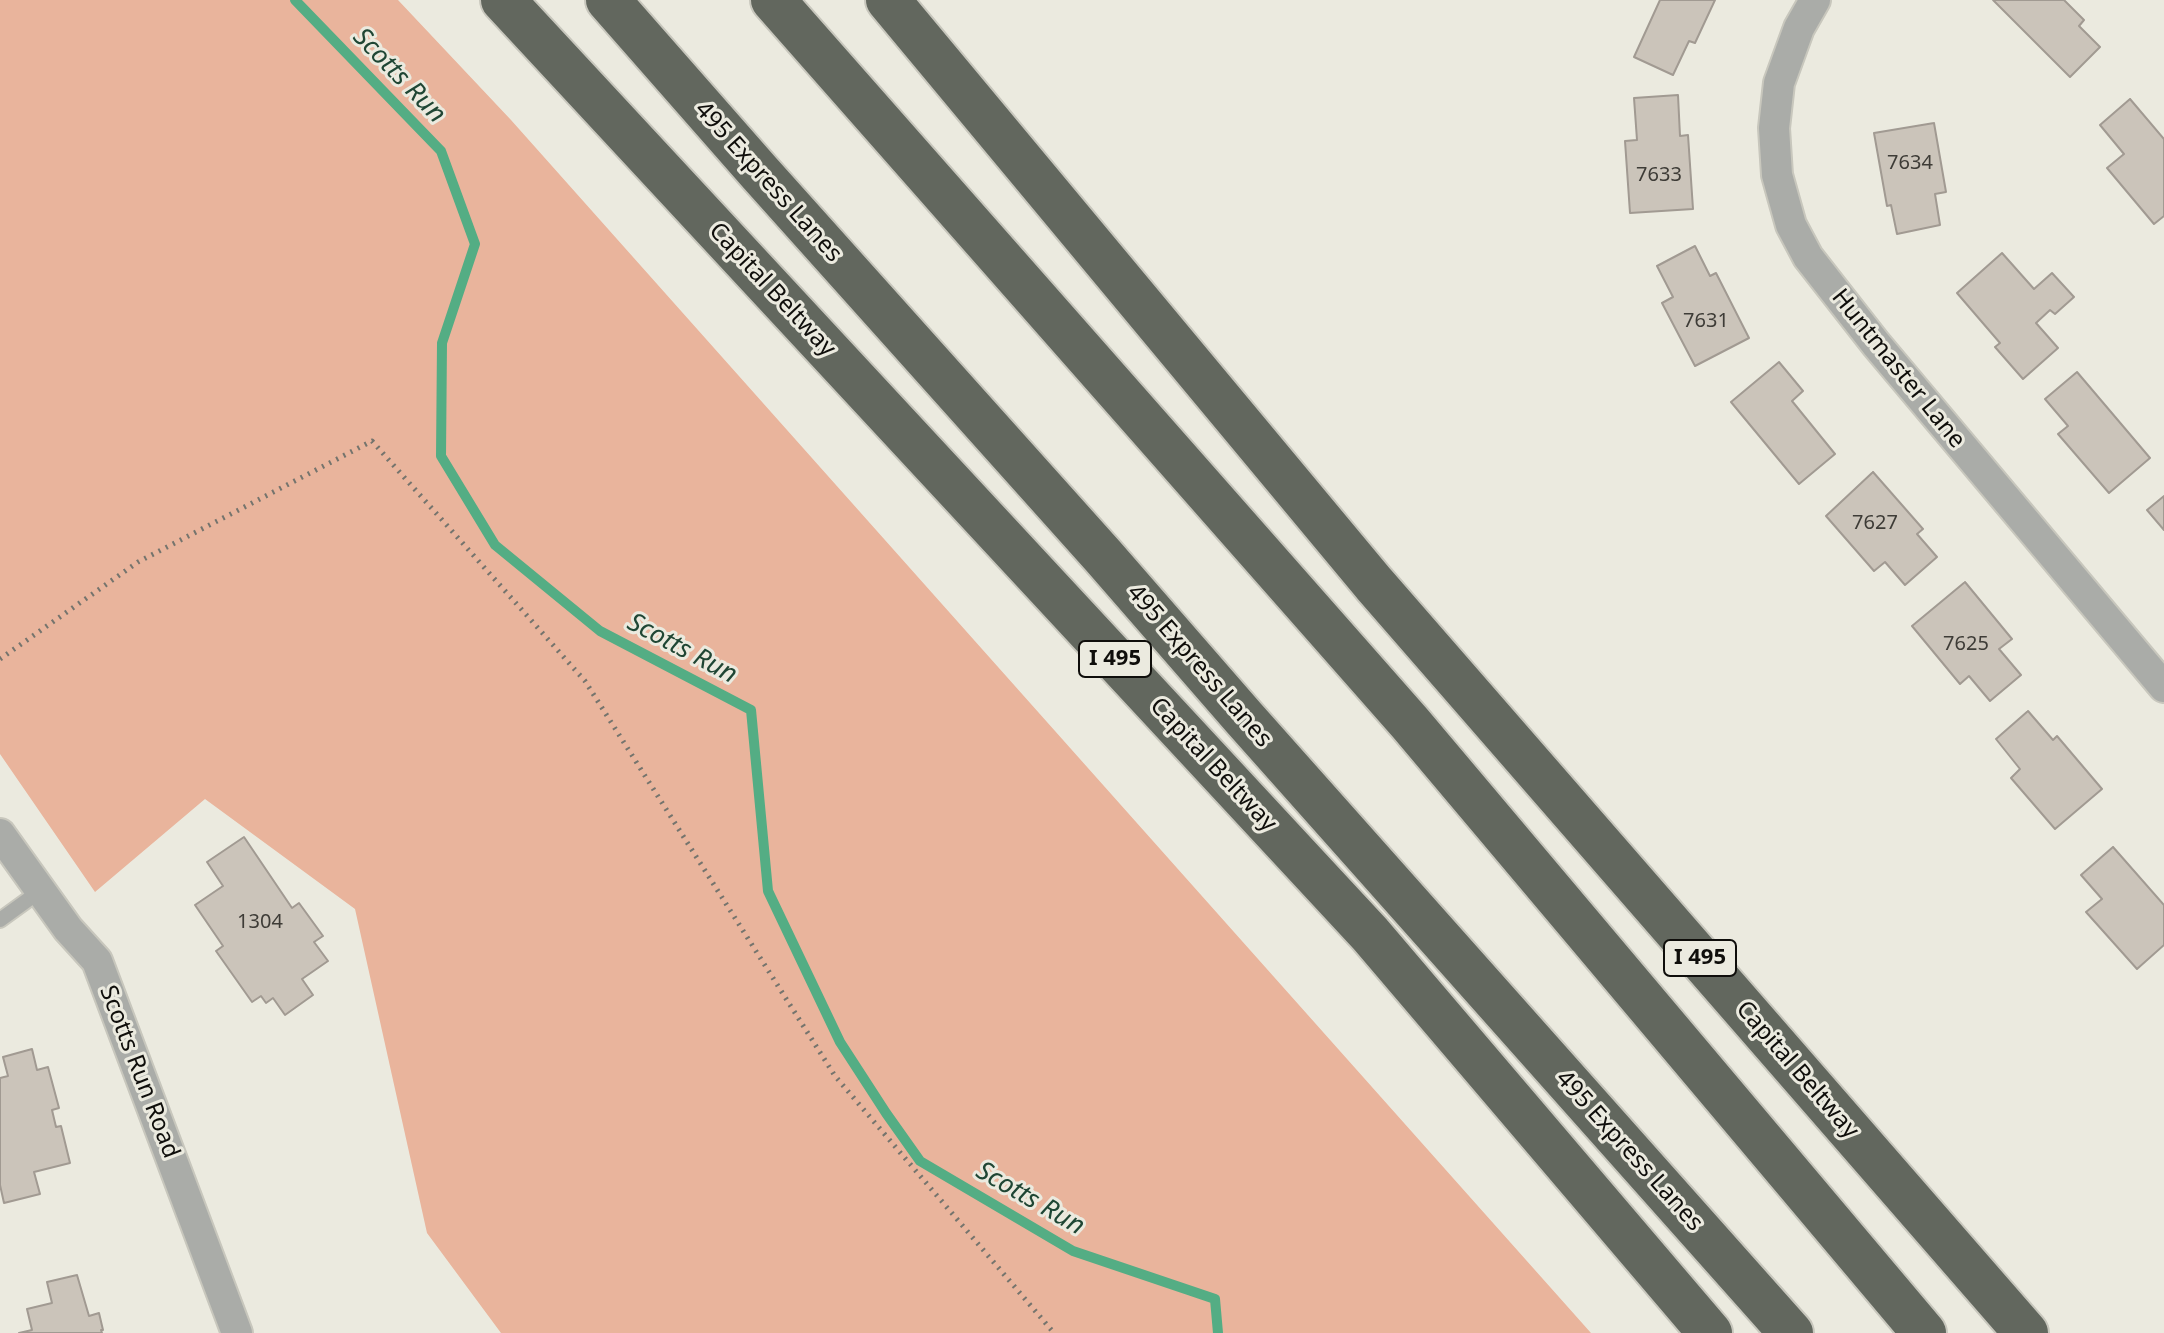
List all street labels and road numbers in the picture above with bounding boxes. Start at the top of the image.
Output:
street label: 495 Express Lanes [688,96,848,268]
street label: Capital Beltway [703,217,841,363]
street label: Huntmaster Lane [1825,284,1971,454]
street label: 495 Express Lanes [1120,579,1278,753]
road number: I 495 [1079,641,1151,677]
street label: Capital Beltway [1144,692,1282,838]
road number: I 495 [1664,940,1736,976]
street label: Scotts Run Road [93,982,185,1162]
street label: Capital Beltway [1729,995,1865,1145]
street label: 495 Express Lanes [1549,1065,1709,1237]

